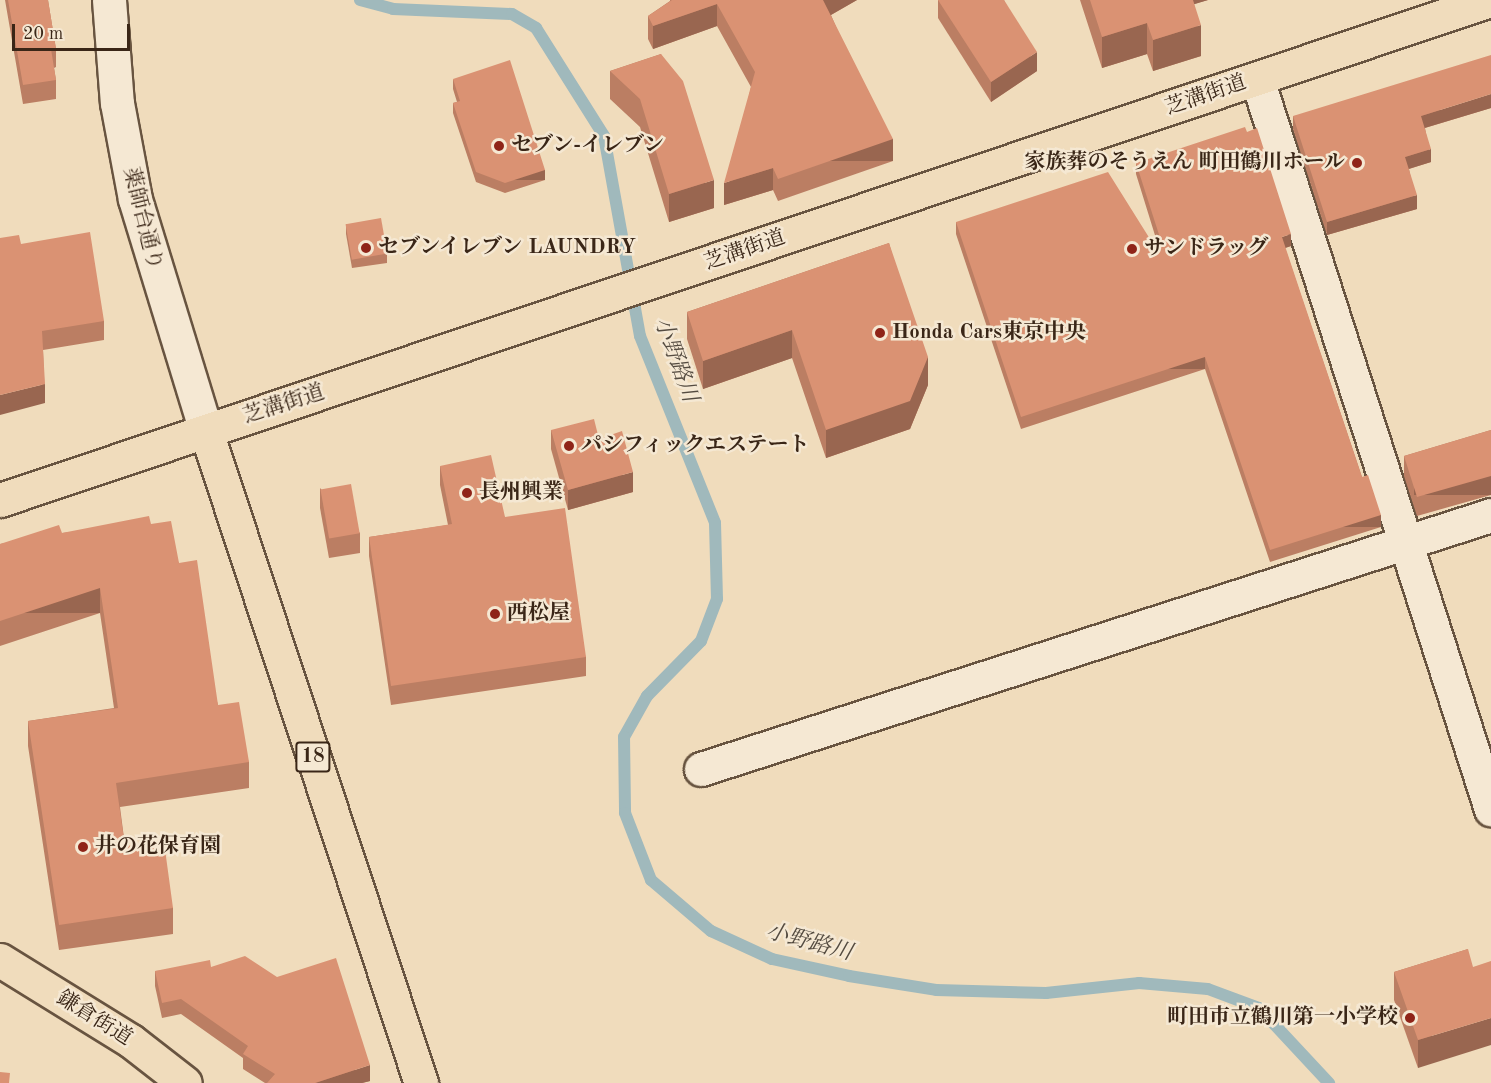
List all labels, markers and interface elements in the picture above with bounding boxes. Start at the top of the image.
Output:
scale bar [15,12,134,50]
text: 20 m [23,25,63,43]
street label: 芝溝街道 [1162,70,1250,122]
place label: セブン-イレブン [511,133,666,159]
marker: セブン-イレブン [492,139,506,153]
place label: 家族葬のそうえん 町田鶴川ホール [1024,150,1345,176]
marker: 家族葬のそうえん 町田鶴川ホール [1350,156,1364,170]
street label: 薬師台通り [117,165,167,273]
street label: 芝溝街道 [701,225,789,277]
place label: セブンイレブン LAUNDRY [378,235,639,261]
place label: サンドラッグ [1144,236,1270,262]
marker: セブンイレブン LAUNDRY [359,241,373,255]
marker: サンドラッグ [1125,242,1139,256]
water label: 小野路川 [648,314,702,406]
place label: Honda Cars東京中央 [892,320,1086,346]
marker: Honda Cars東京中央 [873,326,887,340]
street label: 芝溝街道 [240,380,328,430]
place label: パシフィックエステート [581,433,812,459]
marker: パシフィックエステート [562,439,576,453]
place label: 長州興業 [479,480,563,506]
marker: 長州興業 [460,486,474,500]
place label: 西松屋 [507,601,570,627]
marker: 西松屋 [488,607,502,621]
road number: 18 [295,740,331,774]
place label: 井の花保育園 [95,834,221,860]
marker: 井の花保育園 [76,840,90,854]
water label: 小野路川 [763,919,855,967]
street label: 鎌倉街道 [52,986,136,1052]
place label: 町田市立鶴川第一小学校 [1167,1005,1398,1031]
marker: 町田市立鶴川第一小学校 [1403,1011,1417,1025]

